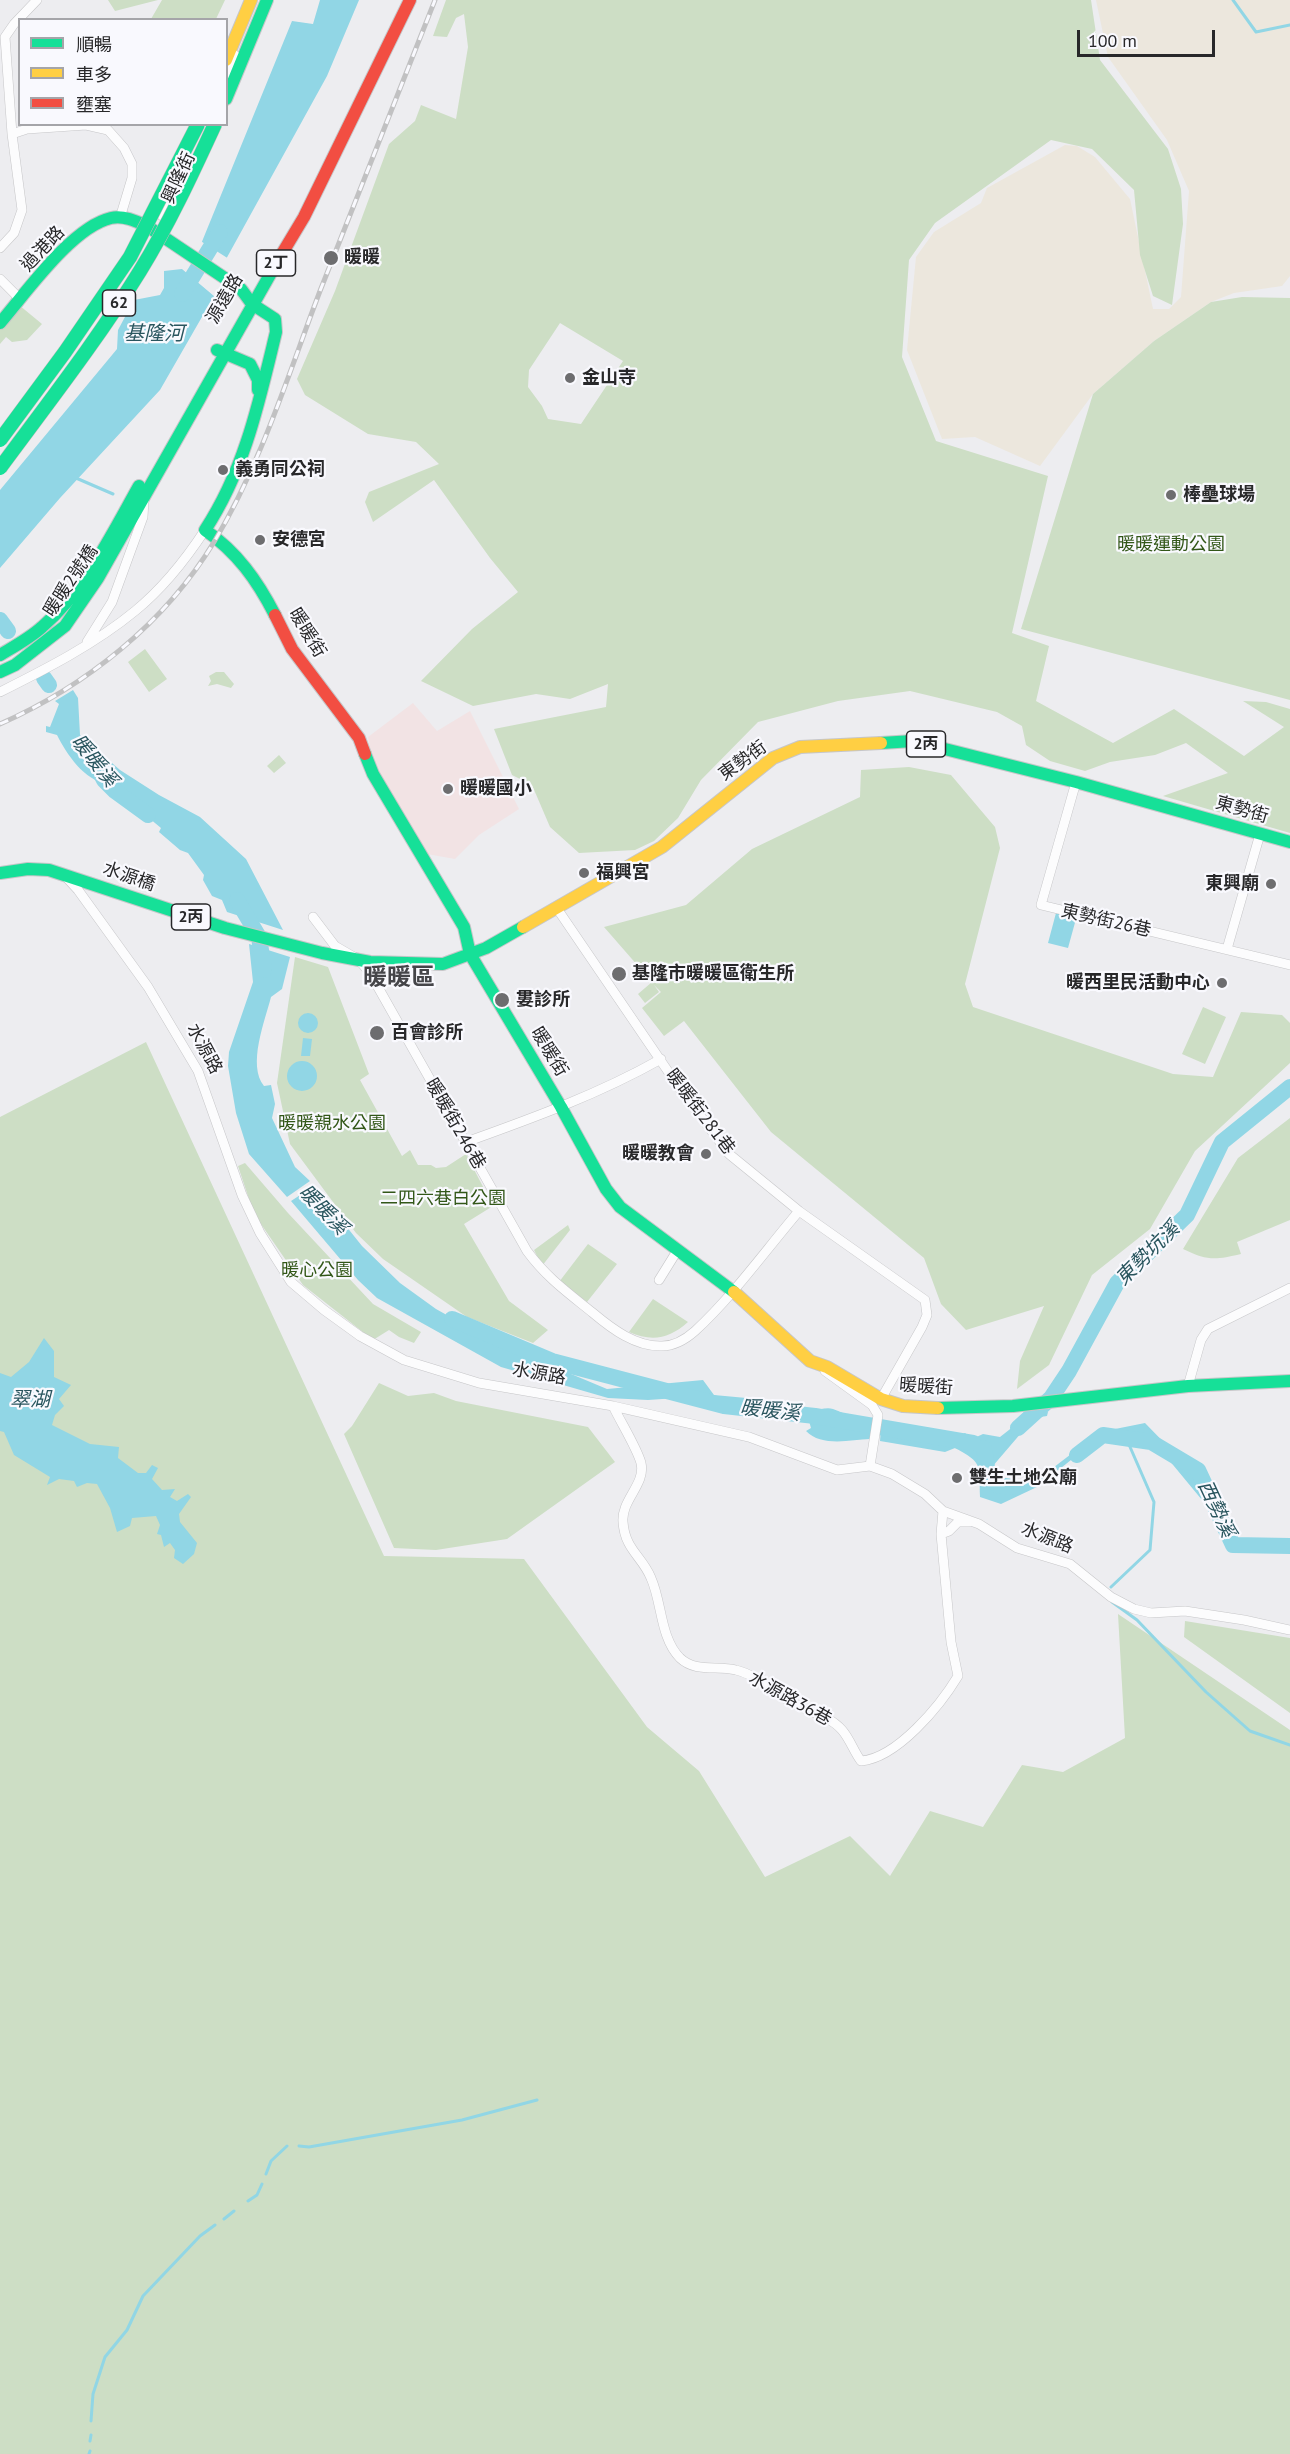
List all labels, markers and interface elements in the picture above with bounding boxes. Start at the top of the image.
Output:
legend [18,18,228,126]
scale bar [1080,18,1218,56]
text: 100 m [1088,29,1137,52]
text: 順暢 [76,33,112,56]
text: 車多 [76,63,112,86]
text: 壅塞 [76,93,112,116]
street label: 興隆街 [158,149,200,207]
street label: 過港路 [17,222,69,276]
place label: 暖暖 [344,247,380,269]
marker: 暖暖 [322,249,340,267]
road number: 2丁 [256,250,296,276]
street label: 源遠路 [202,270,248,328]
road number: 62 [102,290,136,316]
water label: 基隆河 [124,322,184,346]
place label: 金山寺 [582,367,636,389]
marker: 金山寺 [563,371,577,385]
place label: 義勇同公祠 [235,459,325,481]
marker: 義勇同公祠 [216,463,230,477]
place label: 棒壘球場 [1183,484,1255,506]
marker: 棒壘球場 [1164,488,1178,502]
place label: 安德宮 [272,529,326,551]
marker: 安德宮 [253,533,267,547]
park label: 暖暖運動公園 [1117,534,1225,556]
street label: 暖暖2號橋 [39,541,103,621]
street label: 暖暖街 [284,604,330,662]
water label: 暖暖溪 [66,730,122,792]
road number: 2丙 [906,731,946,757]
street label: 東勢街 [715,736,771,786]
place label: 暖暖國小 [460,778,532,800]
marker: 暖暖國小 [441,782,455,796]
street label: 東勢街 [1213,792,1271,828]
street label: 水源橋 [100,858,158,896]
place label: 福興宮 [596,862,650,884]
marker: 福興宮 [577,866,591,880]
place label: 東興廟 [1205,873,1259,895]
marker: 東興廟 [1264,877,1278,891]
street label: 東勢街26巷 [1059,900,1153,942]
road number: 2丙 [172,904,210,930]
place label: 基隆市暖暖區衛生所 [632,963,794,985]
district label: 暖暖區 [363,964,435,992]
marker: 基隆市暖暖區衛生所 [610,965,628,983]
place label: 暖西里民活動中心 [1066,972,1210,994]
marker: 暖西里民活動中心 [1215,976,1229,990]
place label: 婁診所 [516,989,570,1011]
marker: 婁診所 [493,991,511,1009]
street label: 水源路 [182,1020,226,1078]
place label: 百會診所 [391,1022,463,1044]
street label: 暖暖街 [526,1023,572,1081]
marker: 百會診所 [368,1024,386,1042]
street label: 暖暖街281巷 [661,1065,739,1159]
street label: 暖暖街246巷 [420,1075,490,1173]
park label: 暖暖親水公園 [278,1113,386,1135]
place label: 暖暖教會 [622,1143,694,1165]
marker: 暖暖教會 [699,1147,713,1161]
water label: 暖暖溪 [294,1180,352,1240]
park label: 二四六巷白公園 [380,1188,506,1210]
water label: 東勢坑溪 [1111,1217,1185,1291]
park label: 暖心公園 [281,1260,353,1282]
street label: 水源路 [511,1359,567,1389]
street label: 暖暖街 [898,1374,954,1400]
water label: 翠湖 [10,1388,50,1412]
water label: 暖暖溪 [739,1396,801,1426]
place label: 雙生土地公廟 [969,1467,1077,1489]
marker: 雙生土地公廟 [950,1471,964,1485]
water label: 西勢溪 [1192,1477,1240,1541]
street label: 水源路 [1018,1518,1076,1558]
street label: 水源路36巷 [745,1667,835,1731]

